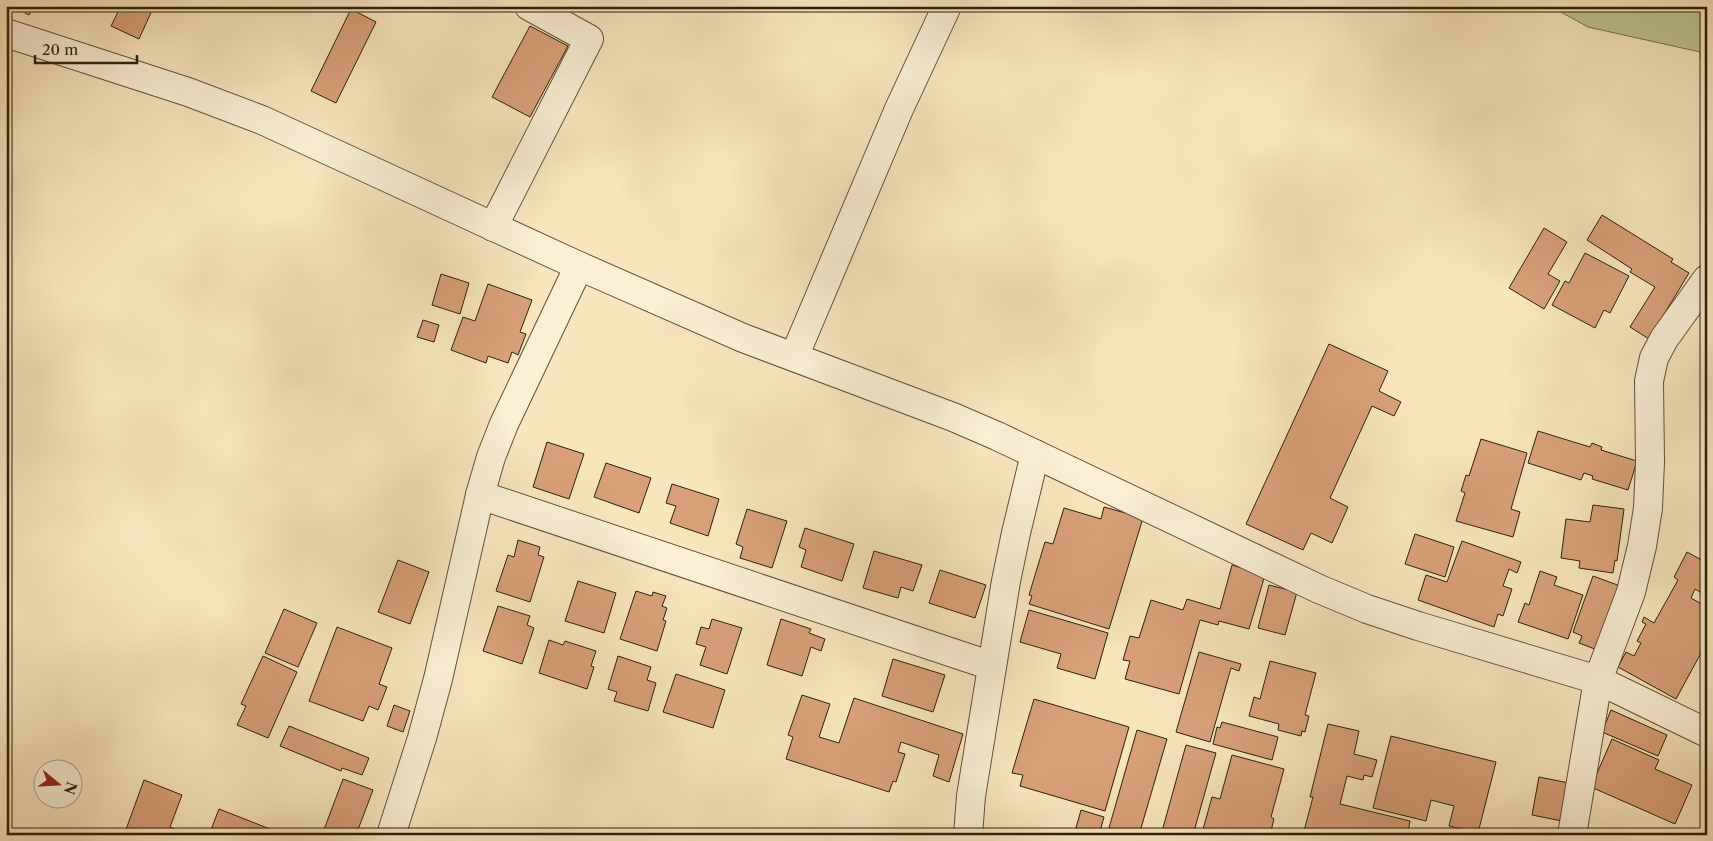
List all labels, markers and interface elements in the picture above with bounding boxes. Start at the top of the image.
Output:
scale bar [35,32,138,64]
text: 20 m [42,40,78,59]
north arrow [32,758,82,808]
text: N [60,779,81,797]

